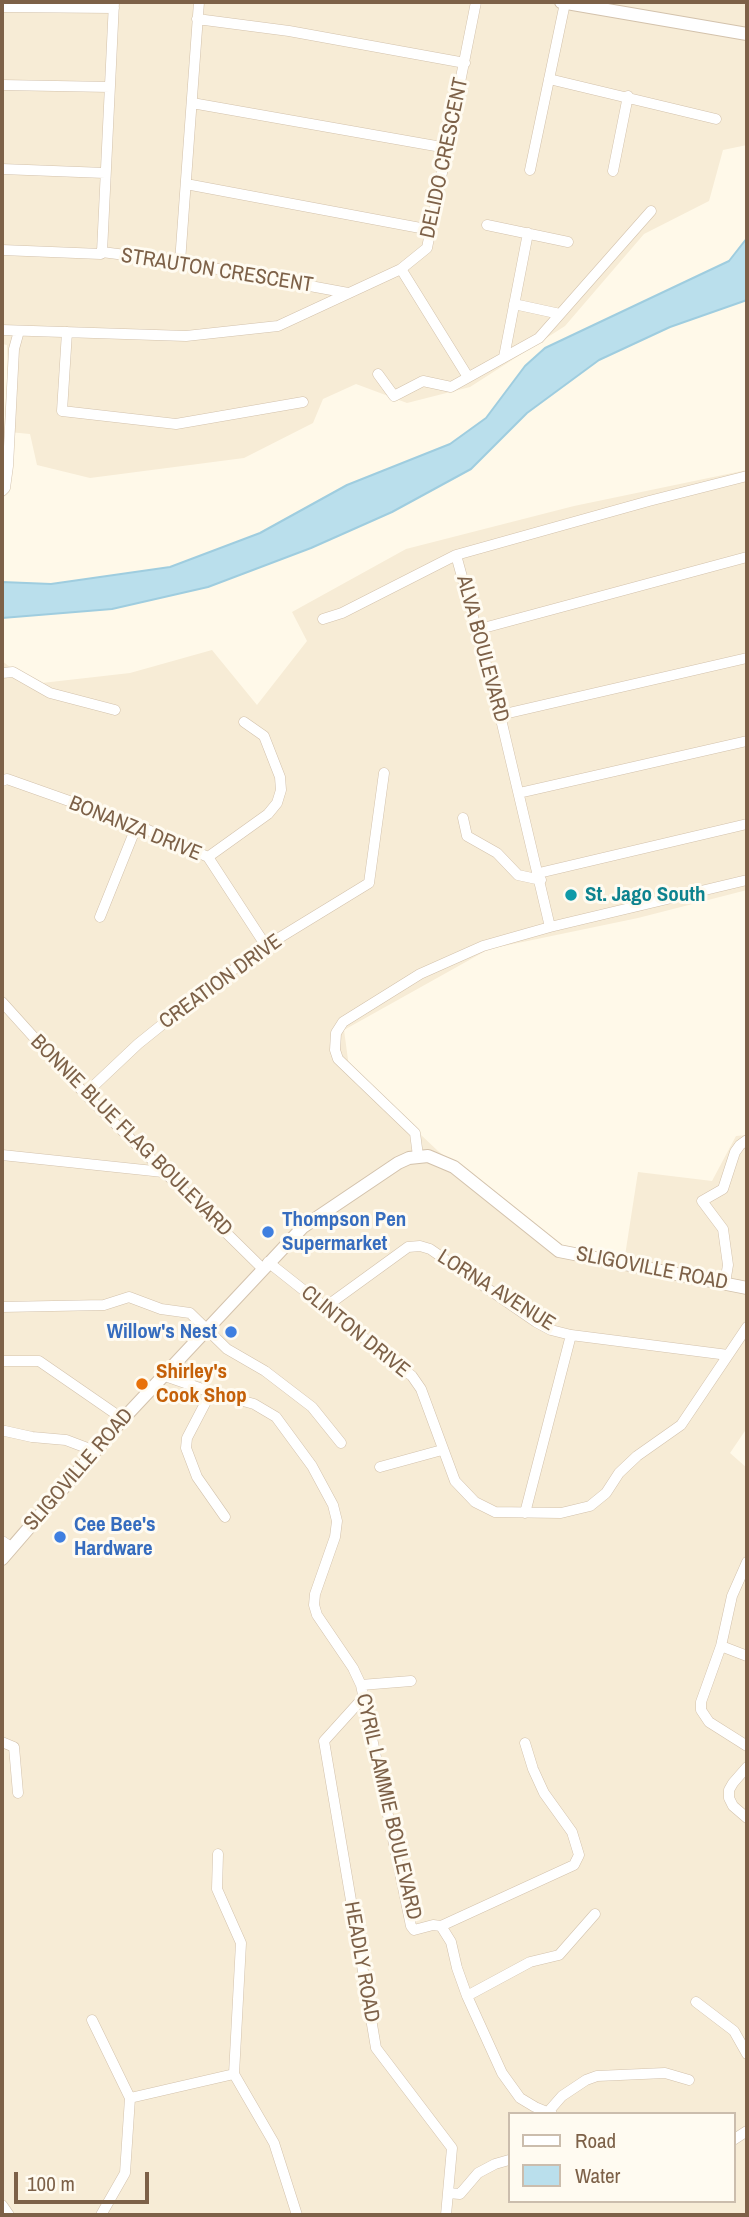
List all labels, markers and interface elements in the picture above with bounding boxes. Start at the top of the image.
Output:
street label: DELIDO CRESCENT [416,75,474,241]
street label: STRAUTON CRESCENT [119,243,315,299]
street label: ALVA BOULEVARD [450,573,514,725]
street label: BONANZA DRIVE [65,791,205,867]
place label: St. Jago South [585,882,706,908]
marker: St. Jago South [563,887,579,903]
street label: CREATION DRIVE [155,929,287,1035]
street label: BONNIE BLUE FLAG BOULEVARD [25,1030,237,1242]
place label: Thompson Pen Supermarket [282,1207,406,1257]
marker: Thompson Pen Supermarket [260,1224,276,1240]
street label: SLIGOVILLE ROAD [574,1242,730,1296]
street label: LORNA AVENUE [433,1245,559,1337]
street label: CLINTON DRIVE [296,1280,414,1384]
place label: Willow's Nest [107,1319,217,1345]
marker: Willow's Nest [223,1324,239,1340]
place label: Shirley's Cook Shop [156,1359,247,1409]
marker: Shirley's Cook Shop [134,1376,150,1392]
street label: SLIGOVILLE ROAD [19,1404,139,1536]
place label: Cee Bee's Hardware [74,1512,156,1562]
marker: Cee Bee's Hardware [52,1529,68,1545]
street label: CYRIL LAMMIE BOULEVARD [350,1691,426,1923]
street label: HEADLY ROAD [338,1900,384,2024]
legend [508,2112,735,2203]
text: Road [575,2126,616,2155]
scale bar [18,2158,152,2202]
text: Water [575,2161,620,2190]
text: 100 m [27,2169,75,2198]

